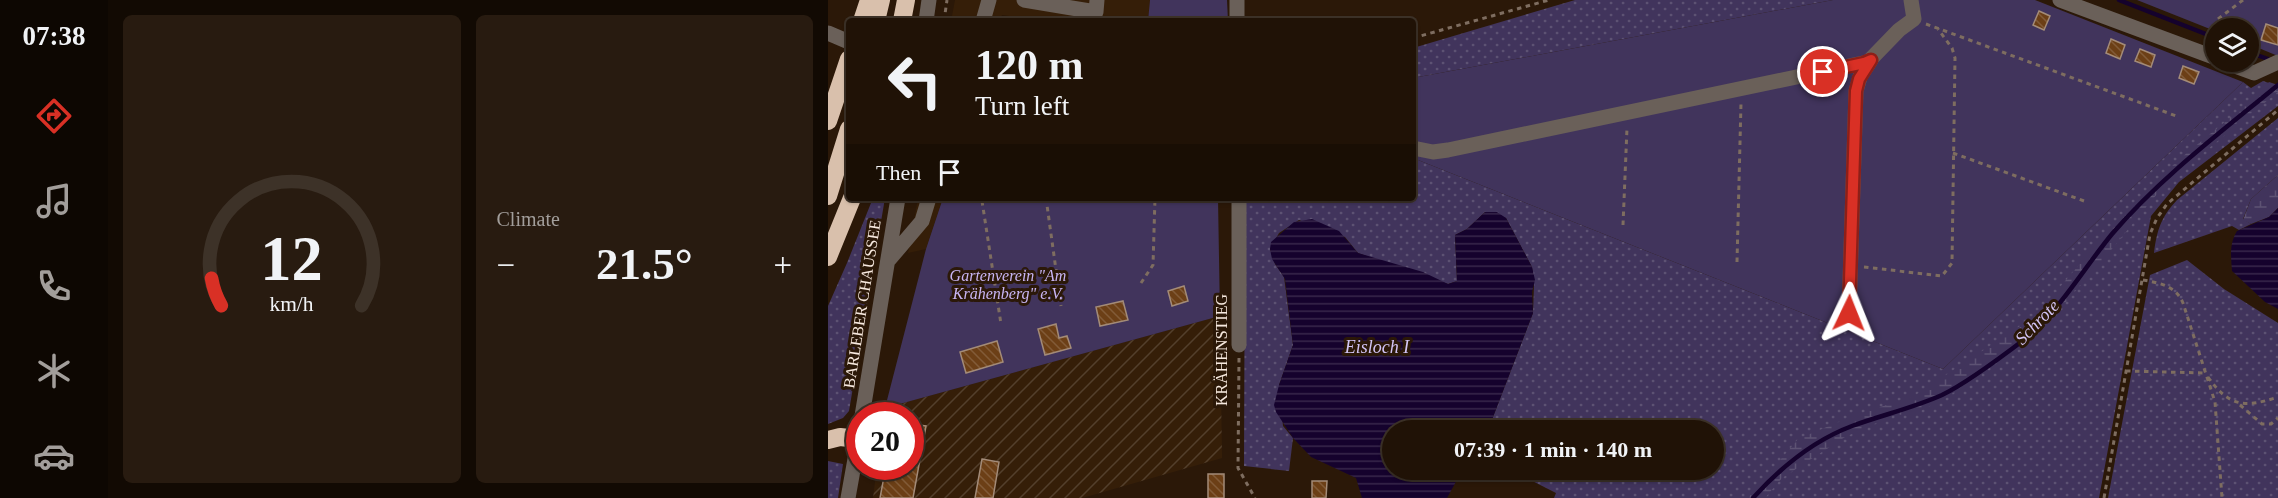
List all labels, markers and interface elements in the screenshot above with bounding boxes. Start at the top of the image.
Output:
map controls [2205,18,2259,72]
button: layers [2205,18,2259,72]
text: 07:38 [23,21,86,51]
icon: left [876,42,954,120]
text: 120 m [975,42,1084,88]
pin [1797,46,1848,97]
icon: arrive [1806,55,1839,88]
text: Turn left [975,91,1069,121]
icon: directions [33,95,75,137]
icon: arrive [933,156,966,189]
text: Then [876,160,921,185]
icon: music [33,180,75,222]
text: Climate [497,208,560,230]
street label: BARLEBER CHAUSSEE [840,219,884,389]
text: 12 [261,224,323,293]
text: 21.5° [596,239,693,289]
text: − [497,247,515,283]
text: + [773,247,792,283]
icon: phone [33,265,75,307]
park label: Gartenverein "Am Krähenberg" e.V. [950,267,1066,303]
position arrow [1817,281,1881,345]
text: km/h [270,292,314,316]
street label: KRÄHENSTIEG [1213,294,1230,406]
water label: Schrote [2011,296,2063,348]
water label: Eisloch I [1344,337,1410,357]
icon: climate [33,350,75,392]
speed limit sign: 20 [846,402,924,480]
icon: car [33,435,75,477]
text: 07:39 · 1 min · 140 m [1454,437,1652,462]

